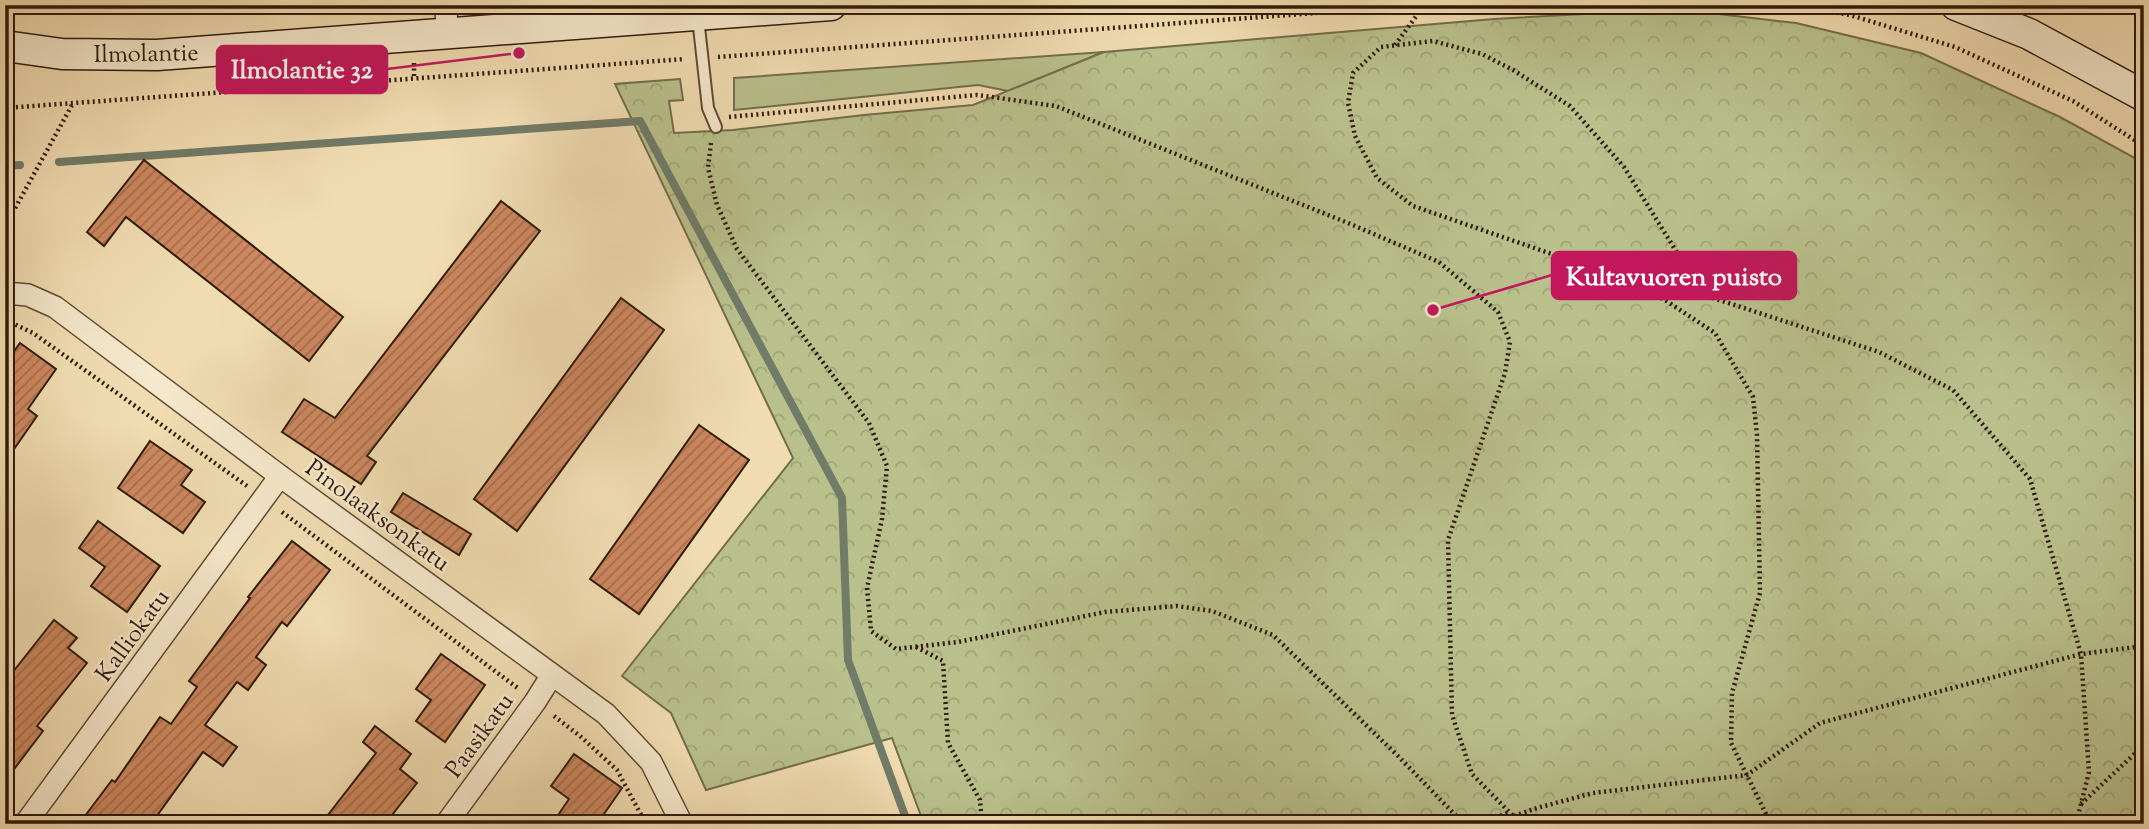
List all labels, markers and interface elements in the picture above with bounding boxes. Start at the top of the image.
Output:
street label: Ilmolantie [93,37,199,73]
callout: Ilmolantie 32 [217,46,387,93]
text: Ilmolantie 32 [231,53,374,90]
callout: Kultavuoren puisto [1552,252,1796,299]
text: Kultavuoren puisto [1566,260,1782,297]
street label: Pinolaaksonkatu [297,452,456,581]
street label: Kalliokatu [88,583,179,690]
street label: Paasikatu [438,687,523,786]

